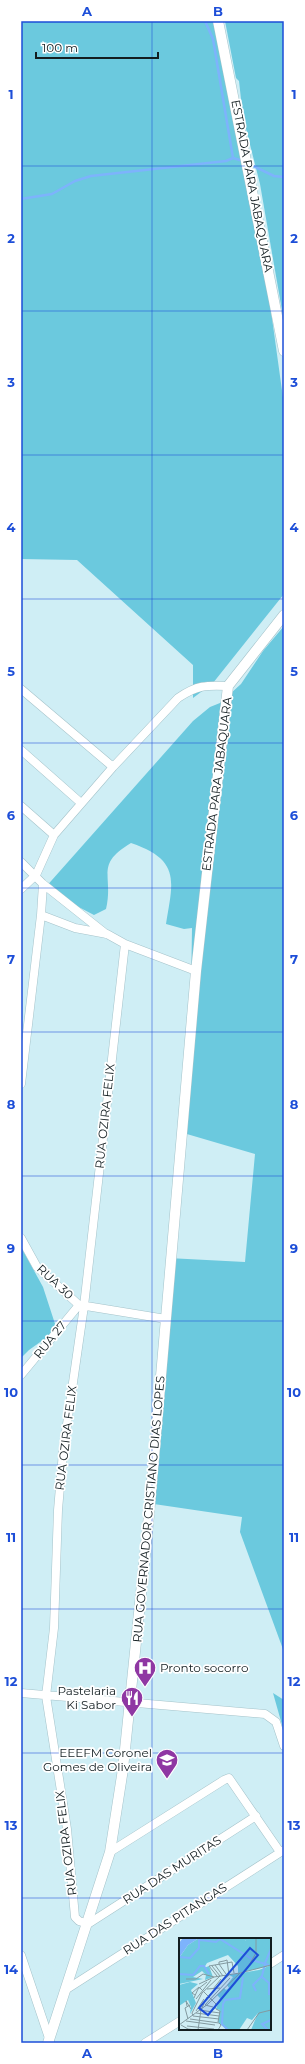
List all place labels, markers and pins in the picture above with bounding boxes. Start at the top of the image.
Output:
hospital icon: Pronto socorro [132,1655,158,1688]
place label: Pronto socorro [160,1660,248,1675]
place label: Pastelaria Ki Sabor [57,1683,116,1712]
restaurant icon: Pastelaria Ki Sabor [119,1685,145,1718]
place label: EEEFM Coronel Gomes de Oliveira [43,1745,152,1774]
school or university icon: EEEFM Coronel Gomes de Oliveira [154,1747,180,1780]

